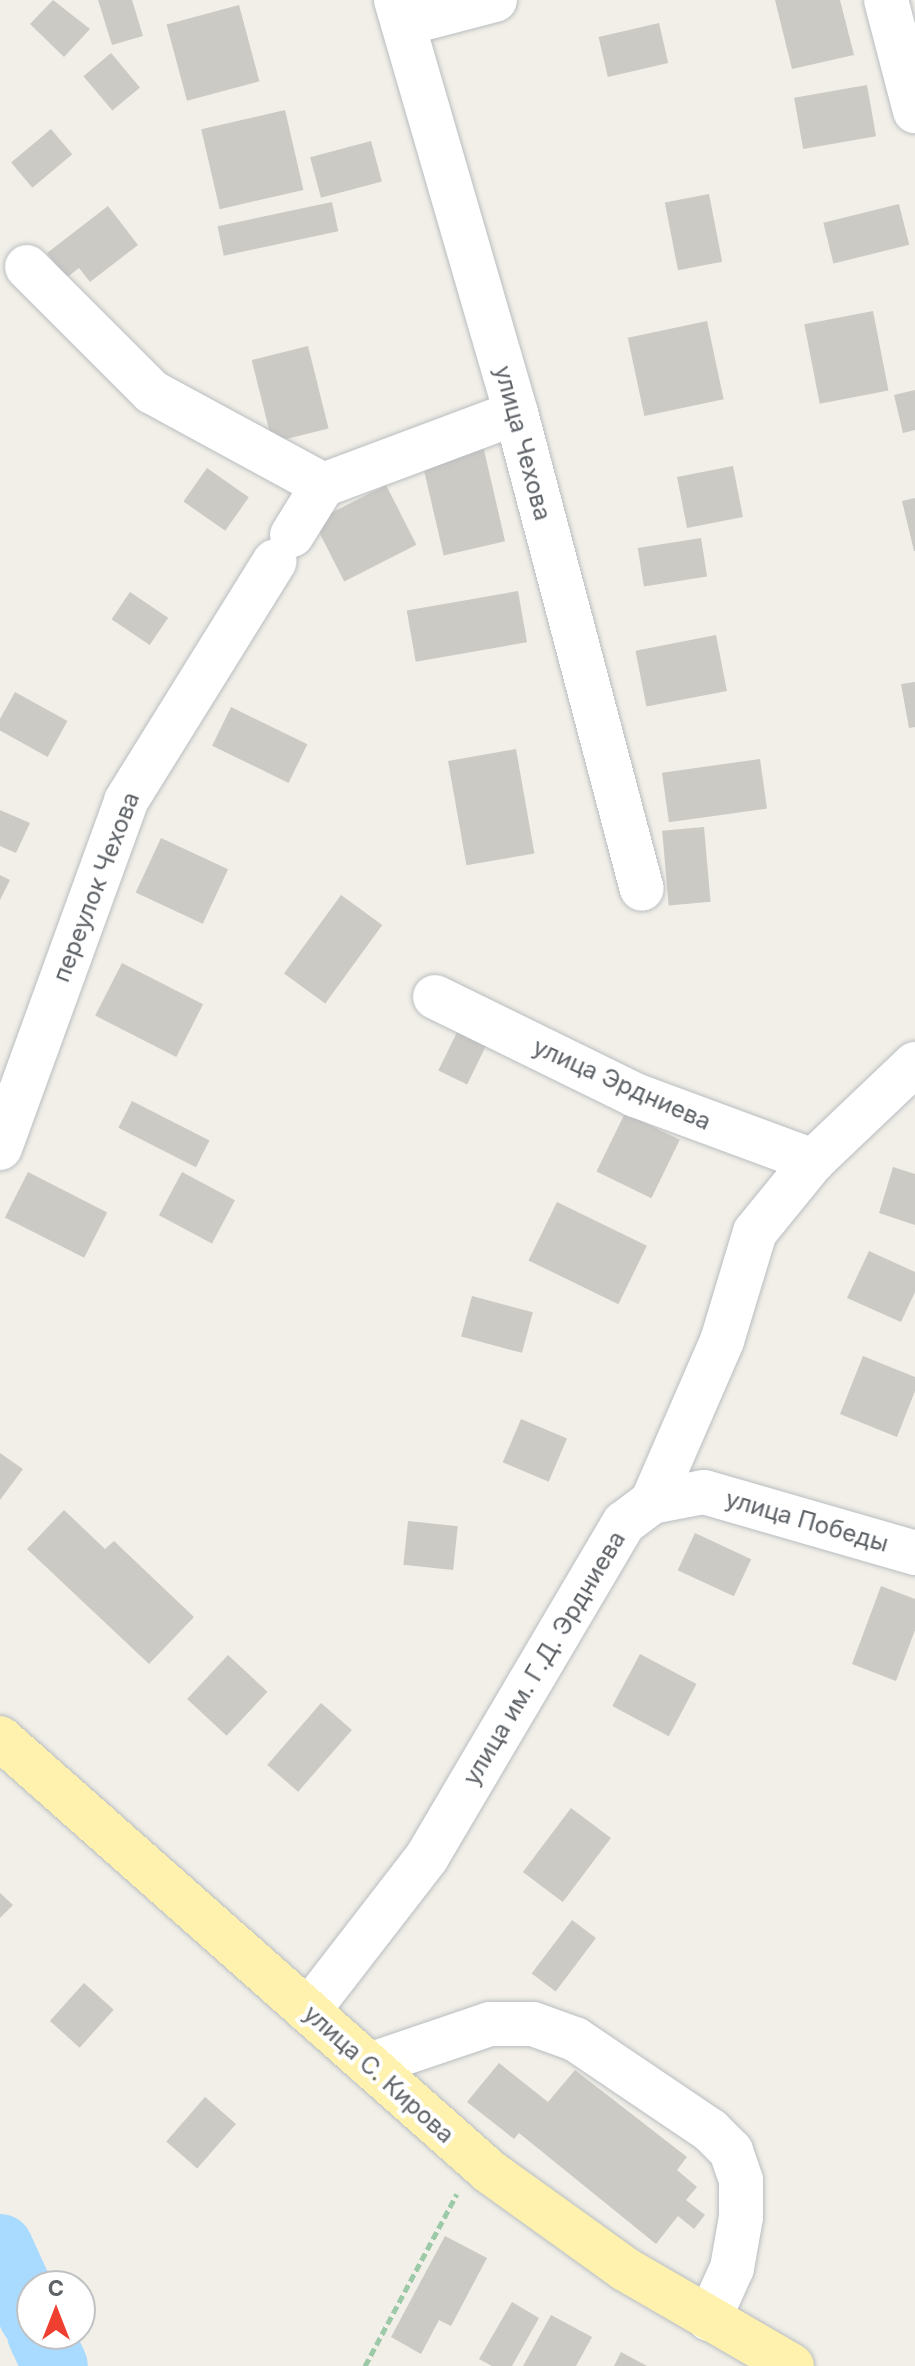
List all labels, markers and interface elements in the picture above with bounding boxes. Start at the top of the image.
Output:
street label: улица Чехова [488,362,558,524]
street label: переулок Чехова [47,788,145,986]
street label: улица Эрдниева [529,1032,715,1136]
street label: улица Победы [722,1484,892,1558]
street label: улица им. Г.Д. Эрдниева [457,1526,631,1790]
street label: улица С. Кирова [298,1999,460,2149]
north arrow [16,2270,96,2350]
text: С [48,2275,64,2301]

